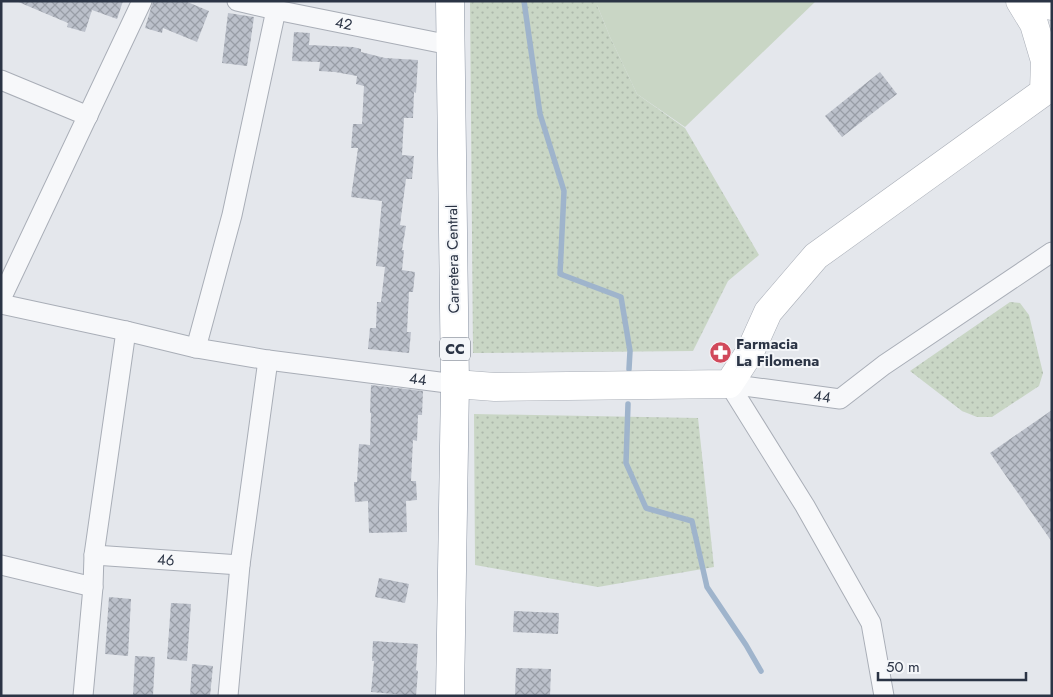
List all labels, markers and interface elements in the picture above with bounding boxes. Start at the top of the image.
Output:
street label: 42 [333,11,354,36]
street label: Carretera Central [441,204,465,314]
place label: Farmacia La Filomena [736,333,819,372]
road number: CC [440,338,470,360]
pharmacy icon: Farmacia La Filomena [708,341,732,365]
street label: 44 [408,367,428,391]
street label: 44 [812,385,833,409]
street label: 46 [156,548,175,571]
scale bar [878,650,1026,682]
text: 50 m [886,656,920,678]

